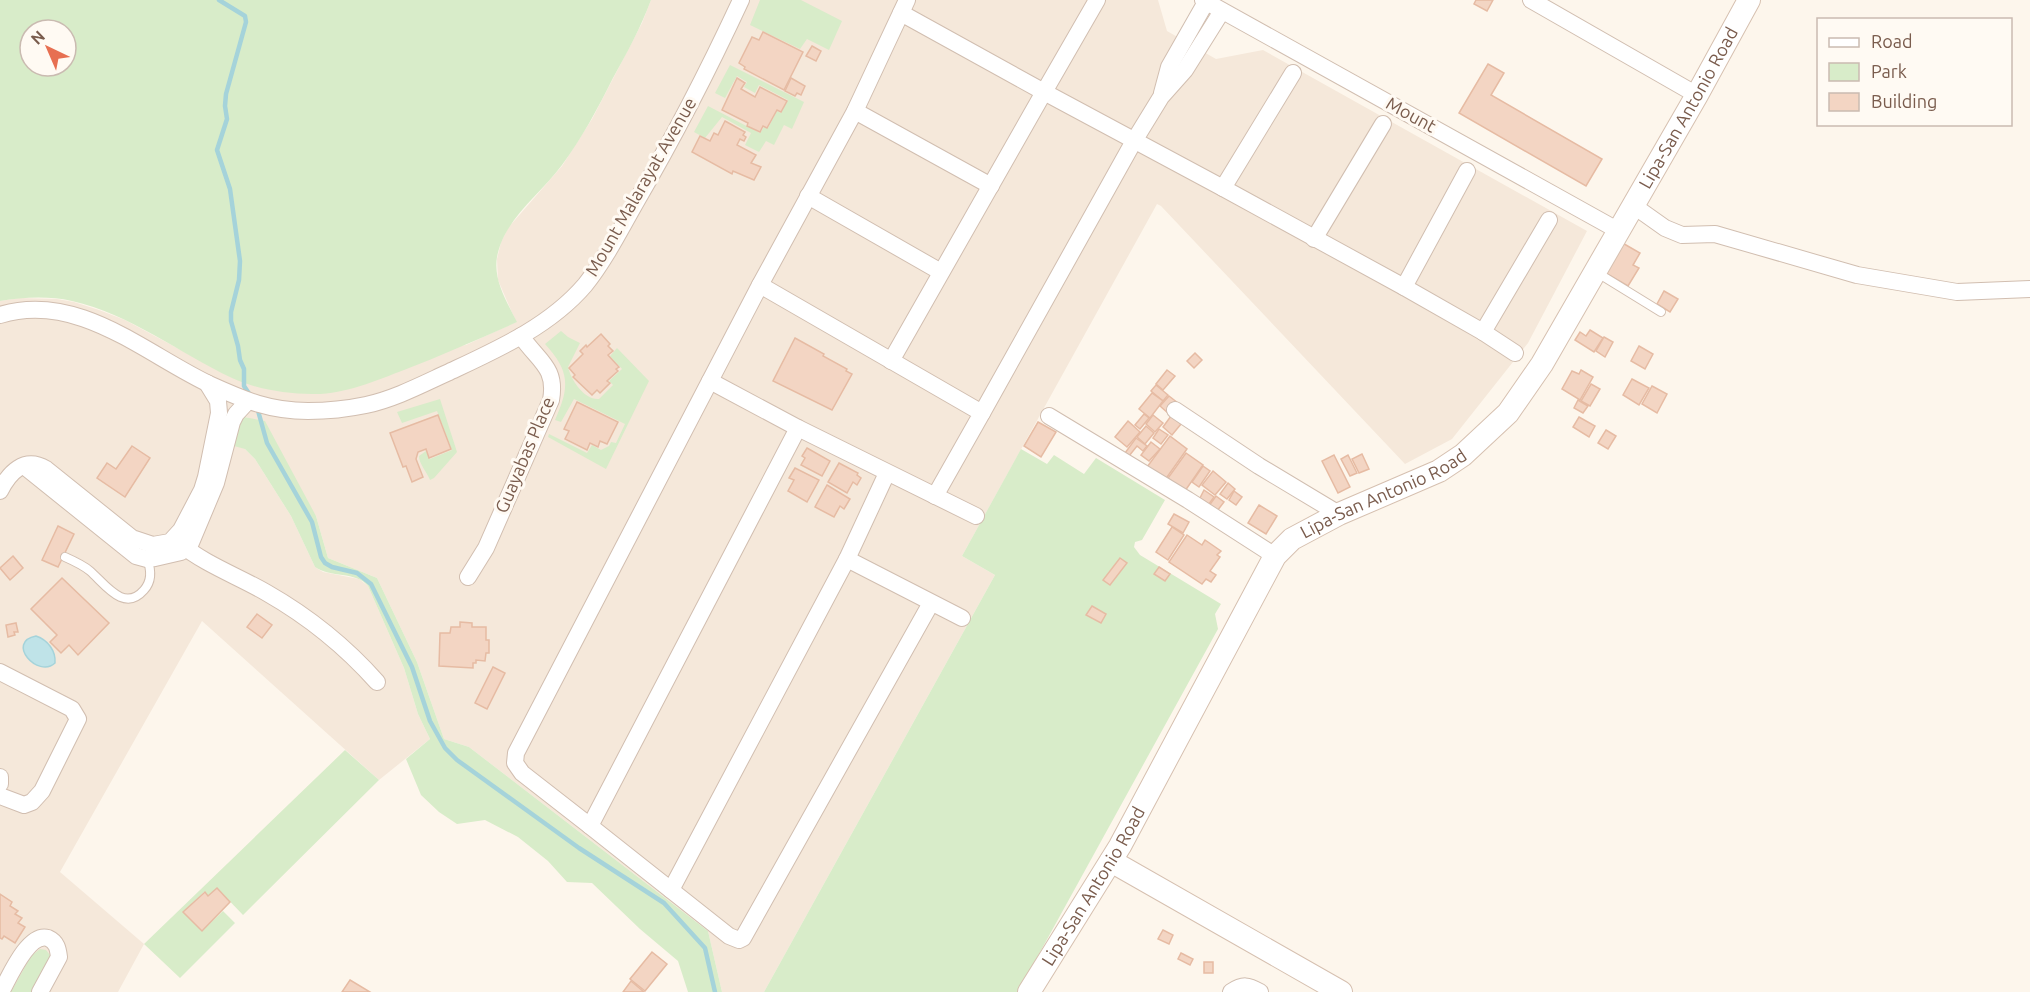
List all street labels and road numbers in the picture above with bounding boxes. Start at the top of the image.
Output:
street label: Lipa-San Antonio Road [1634,23,1741,192]
street label: Mount [1383,92,1440,136]
street label: Mount Malarayat Avenue [581,94,699,279]
street label: Guayabas Place [491,394,558,516]
street label: Lipa-San Antonio Road [1297,445,1470,542]
street label: Lipa-San Antonio Road [1037,803,1148,969]

